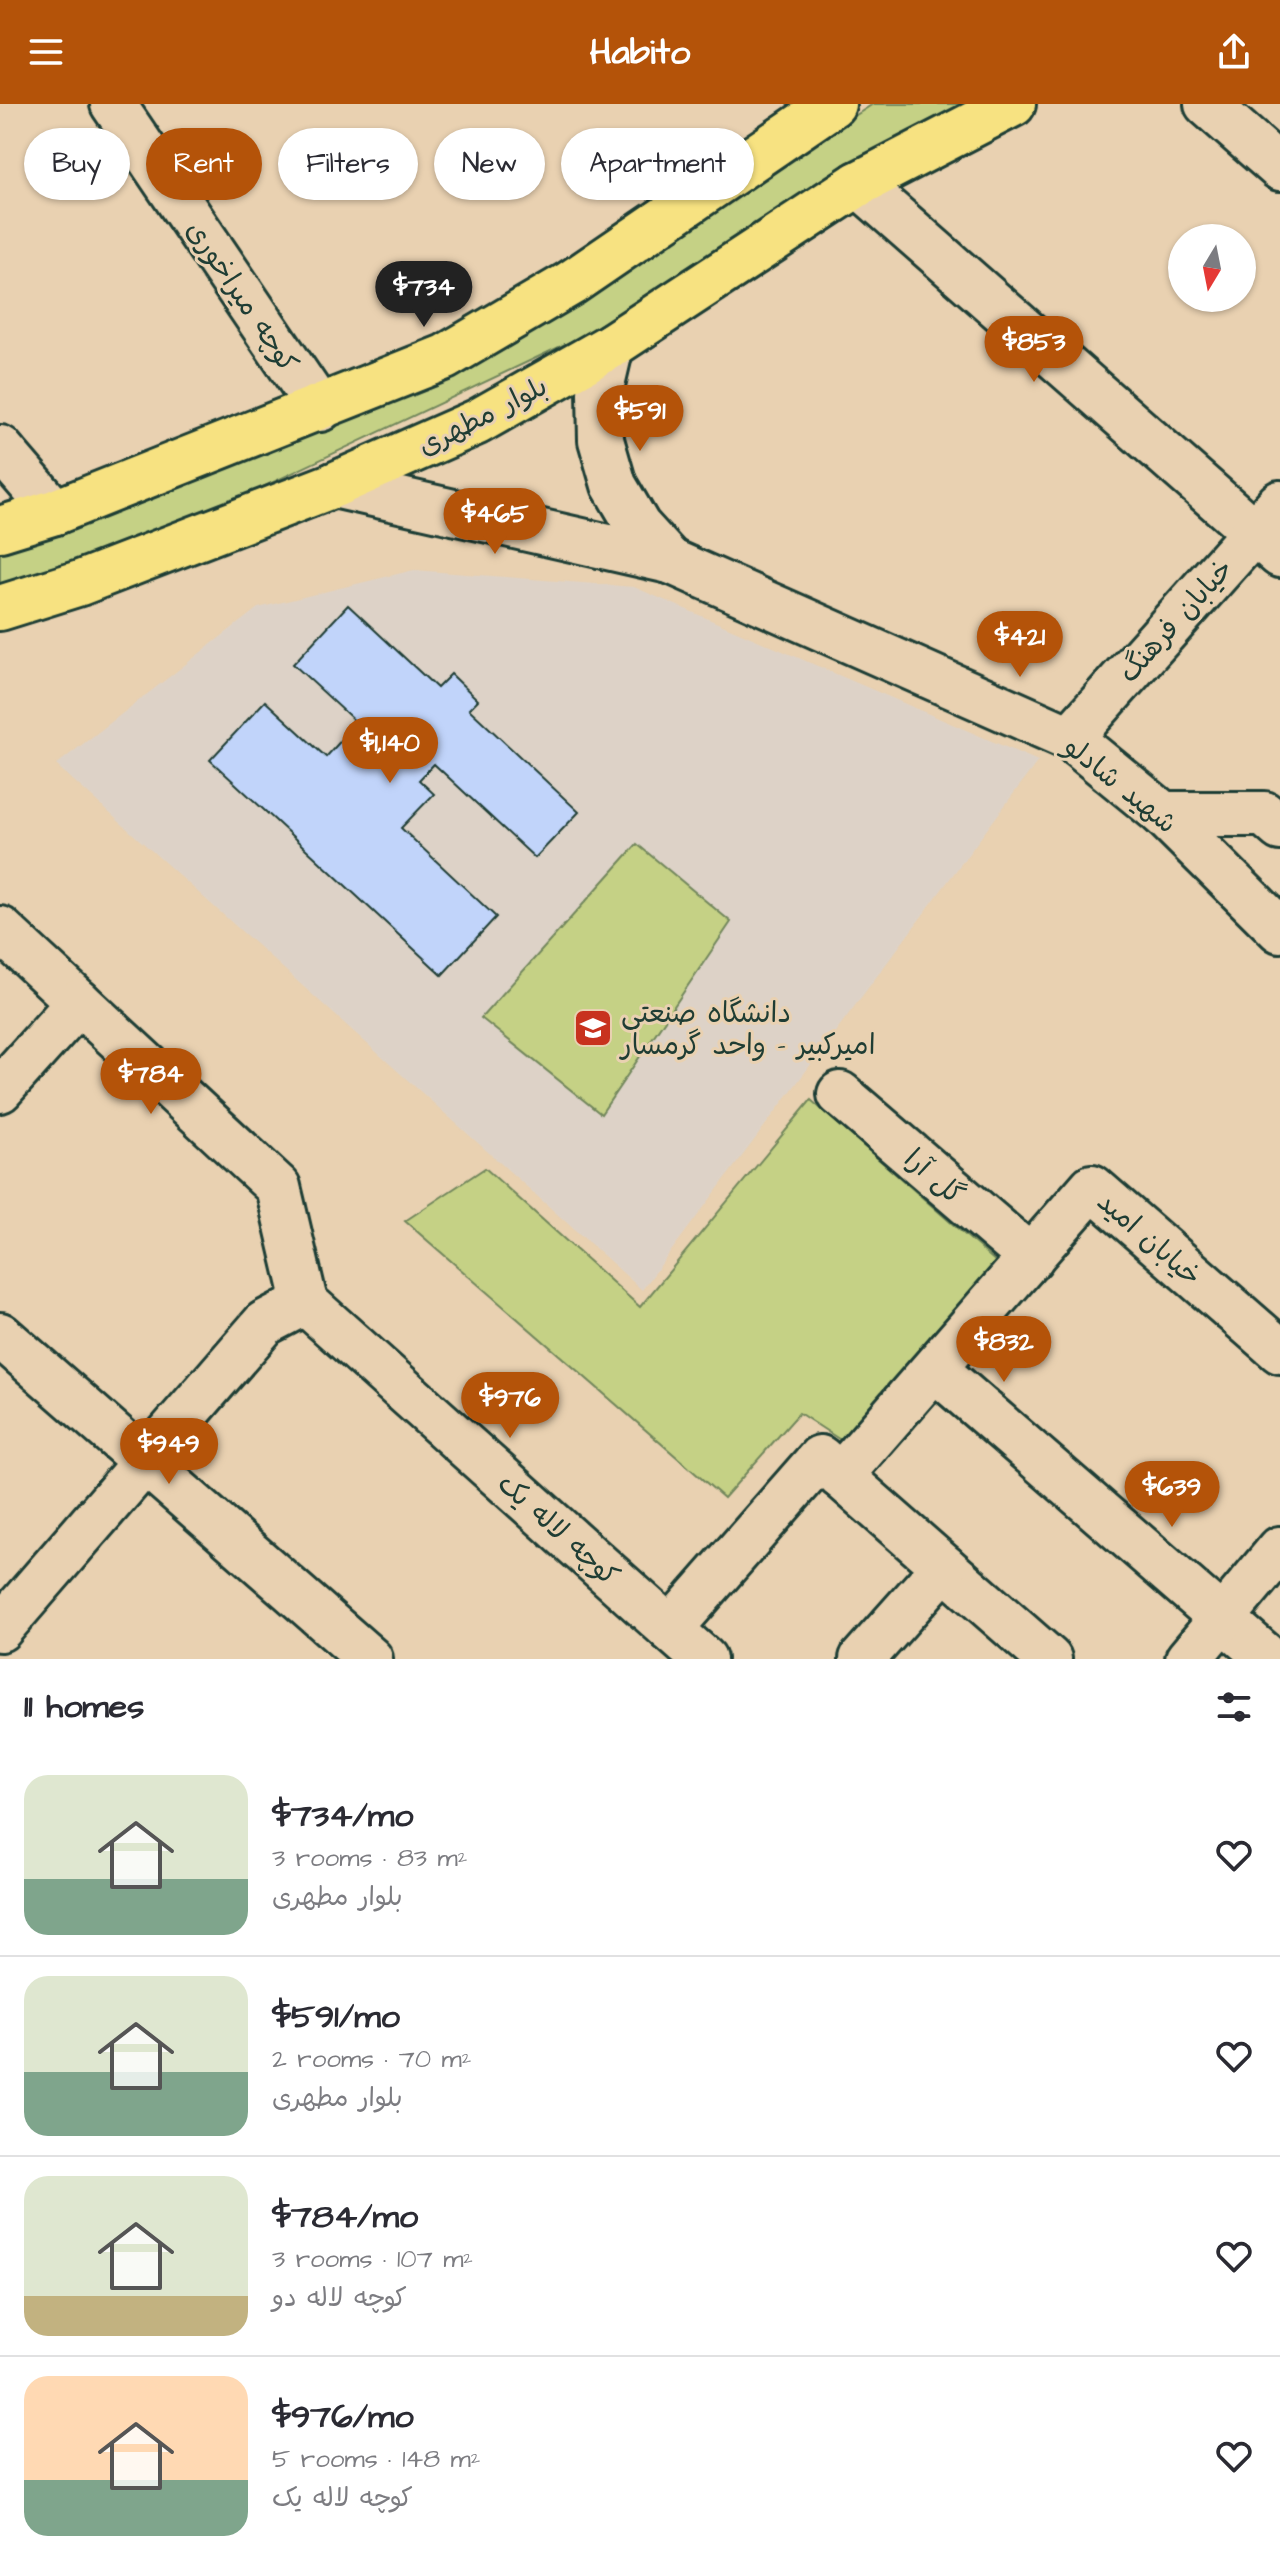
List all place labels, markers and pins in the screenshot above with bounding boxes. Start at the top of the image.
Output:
pin: $734 [377,261,471,329]
pin: $853 [987,316,1081,384]
pin: $591 [593,385,687,453]
pin: $465 [448,488,542,556]
pin: $421 [973,611,1067,679]
pin: $1,140 [325,717,455,785]
place label: دانشگاه صنعتی امیرکبیر - واحد گرمسار [619,994,876,1065]
school or university icon: دانشگاه صنعتی امیرکبیر - واحد گرمسار [572,1007,614,1049]
pin: $784 [104,1048,198,1116]
pin: $832 [957,1316,1051,1384]
pin: $976 [463,1372,557,1440]
pin: $949 [122,1418,216,1486]
pin: $639 [1125,1461,1219,1529]

